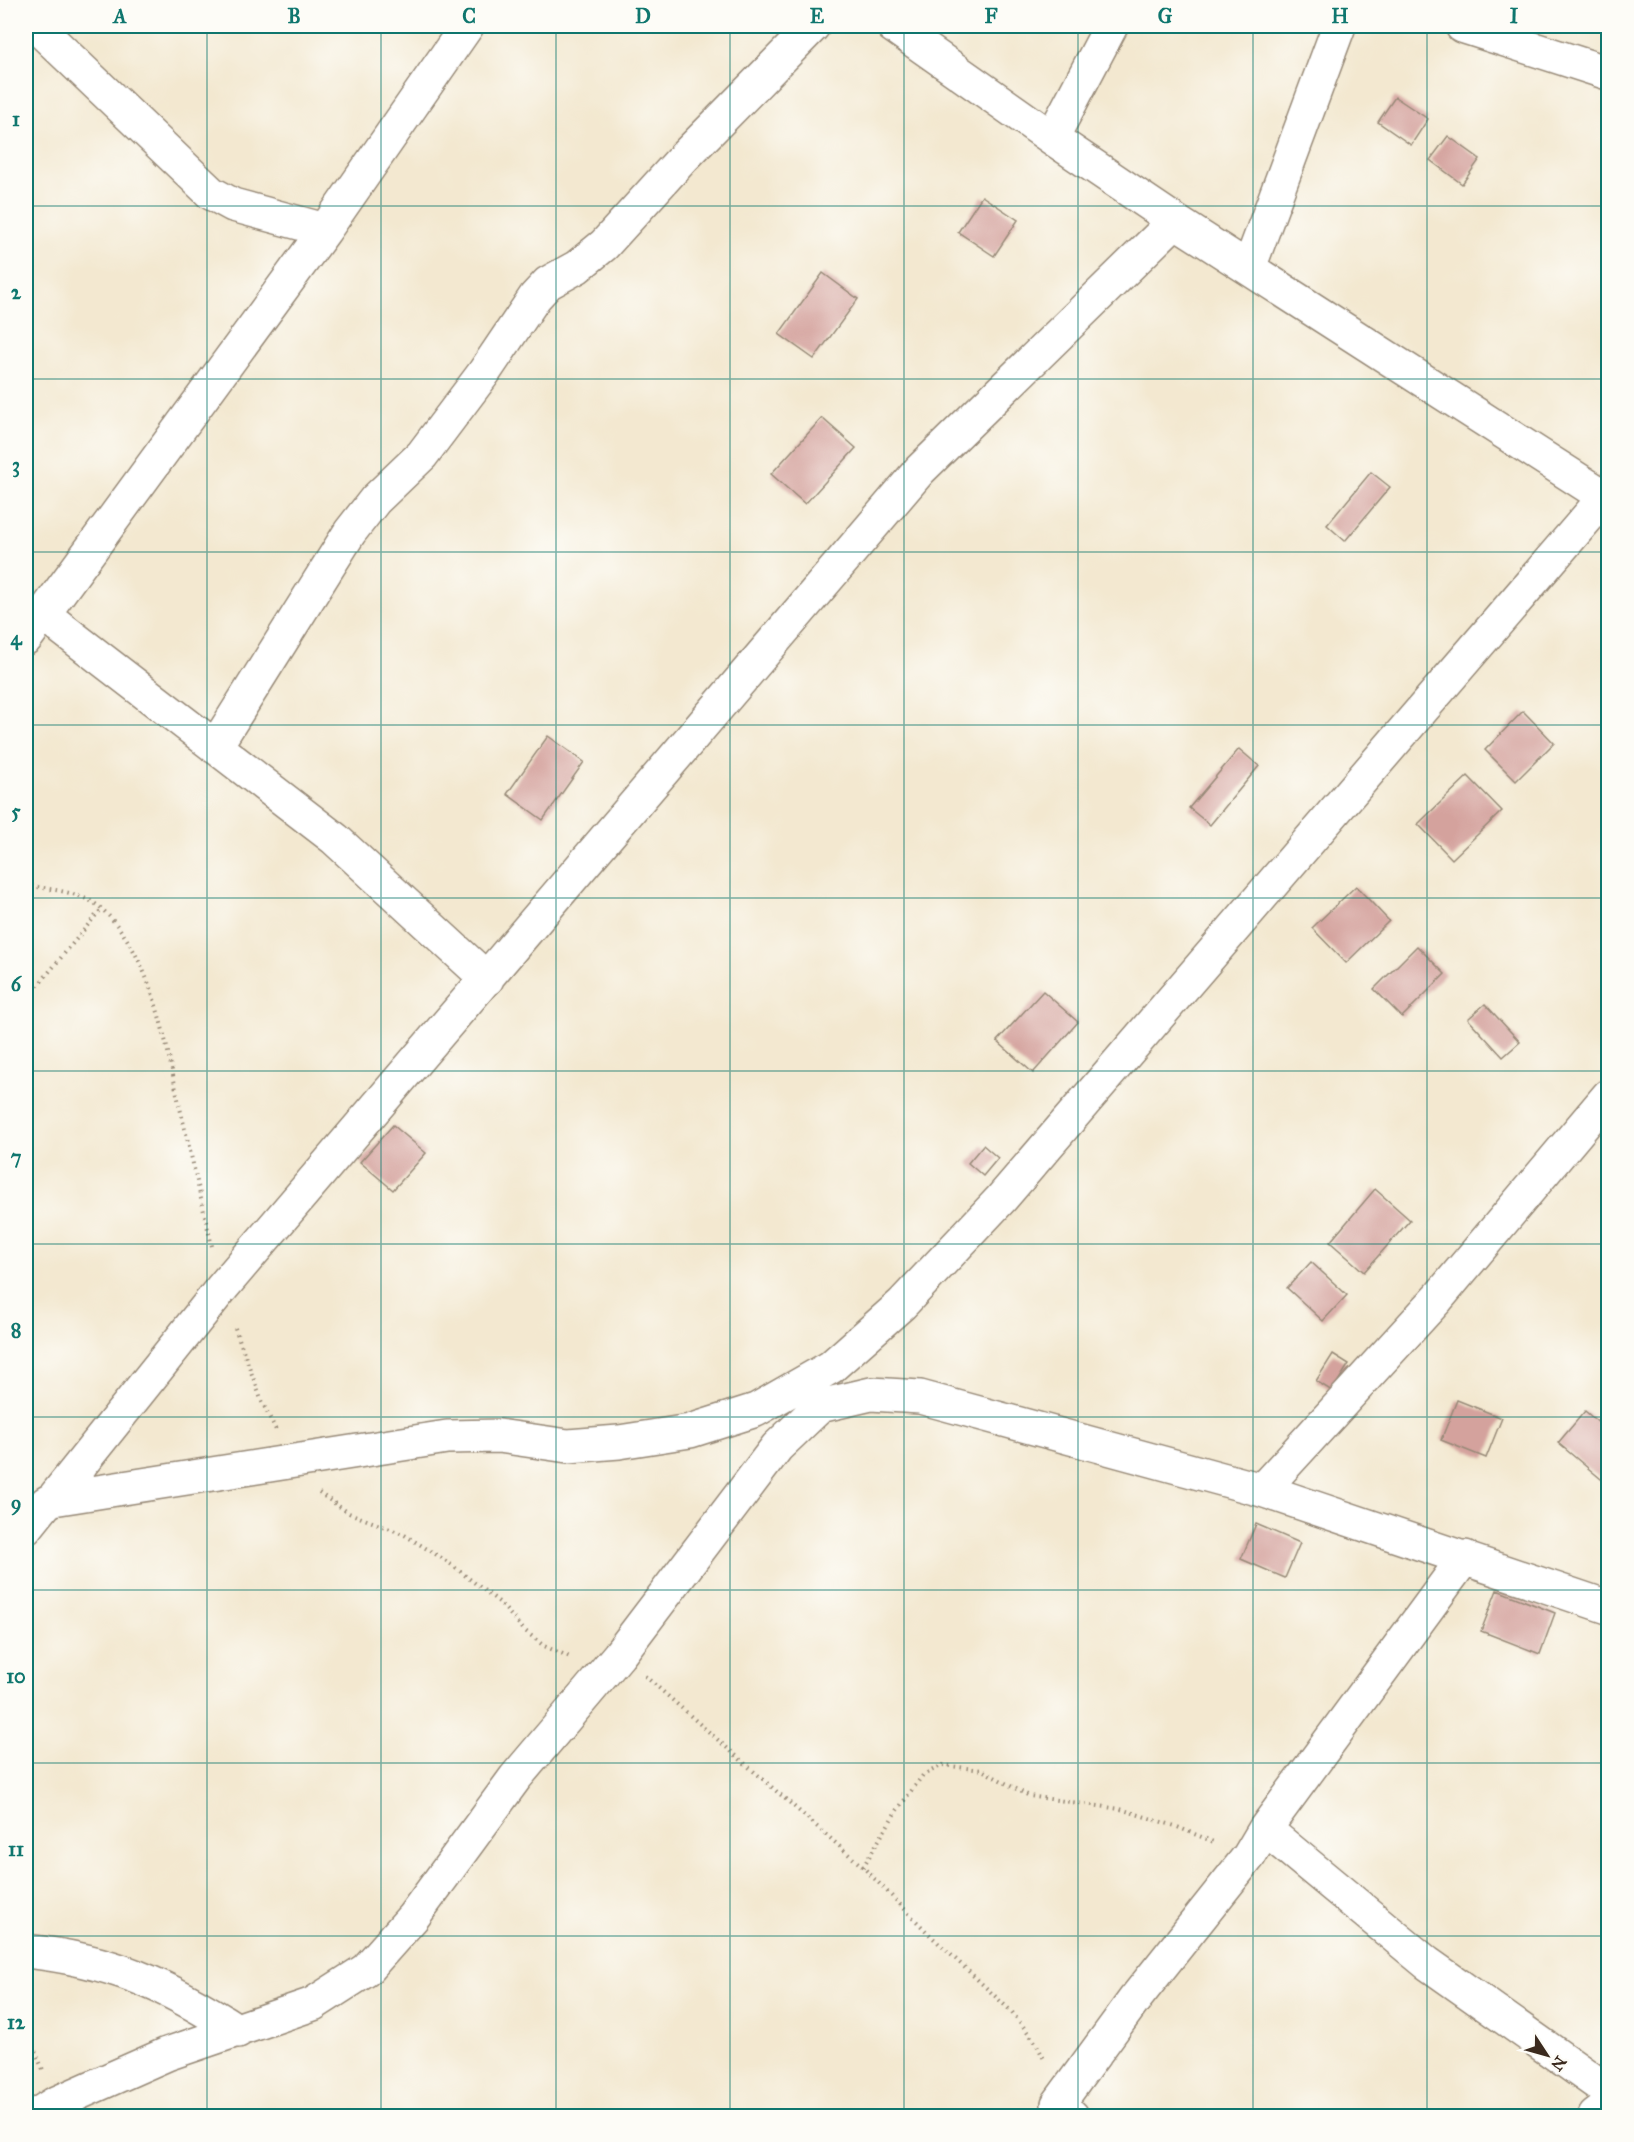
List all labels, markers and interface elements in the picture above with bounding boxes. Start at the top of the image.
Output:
text: A [111,4,127,28]
text: B [287,4,301,28]
text: C [462,4,476,28]
text: D [635,4,651,28]
text: E [810,4,825,28]
text: F [984,4,998,28]
text: G [1158,4,1173,28]
text: H [1331,4,1349,28]
text: I [1510,4,1519,28]
text: 1 [12,107,20,131]
text: 2 [11,280,22,304]
text: 3 [12,453,20,478]
text: 4 [10,626,22,651]
text: 5 [11,799,21,823]
text: 6 [11,972,23,996]
text: 7 [11,1145,22,1169]
text: 8 [11,1318,21,1342]
text: 9 [11,1491,21,1516]
text: 10 [6,1664,26,1688]
text: 11 [8,1837,24,1861]
text: 12 [7,2010,26,2034]
north arrow [1517,2025,1577,2085]
text: N [1547,2052,1570,2075]

